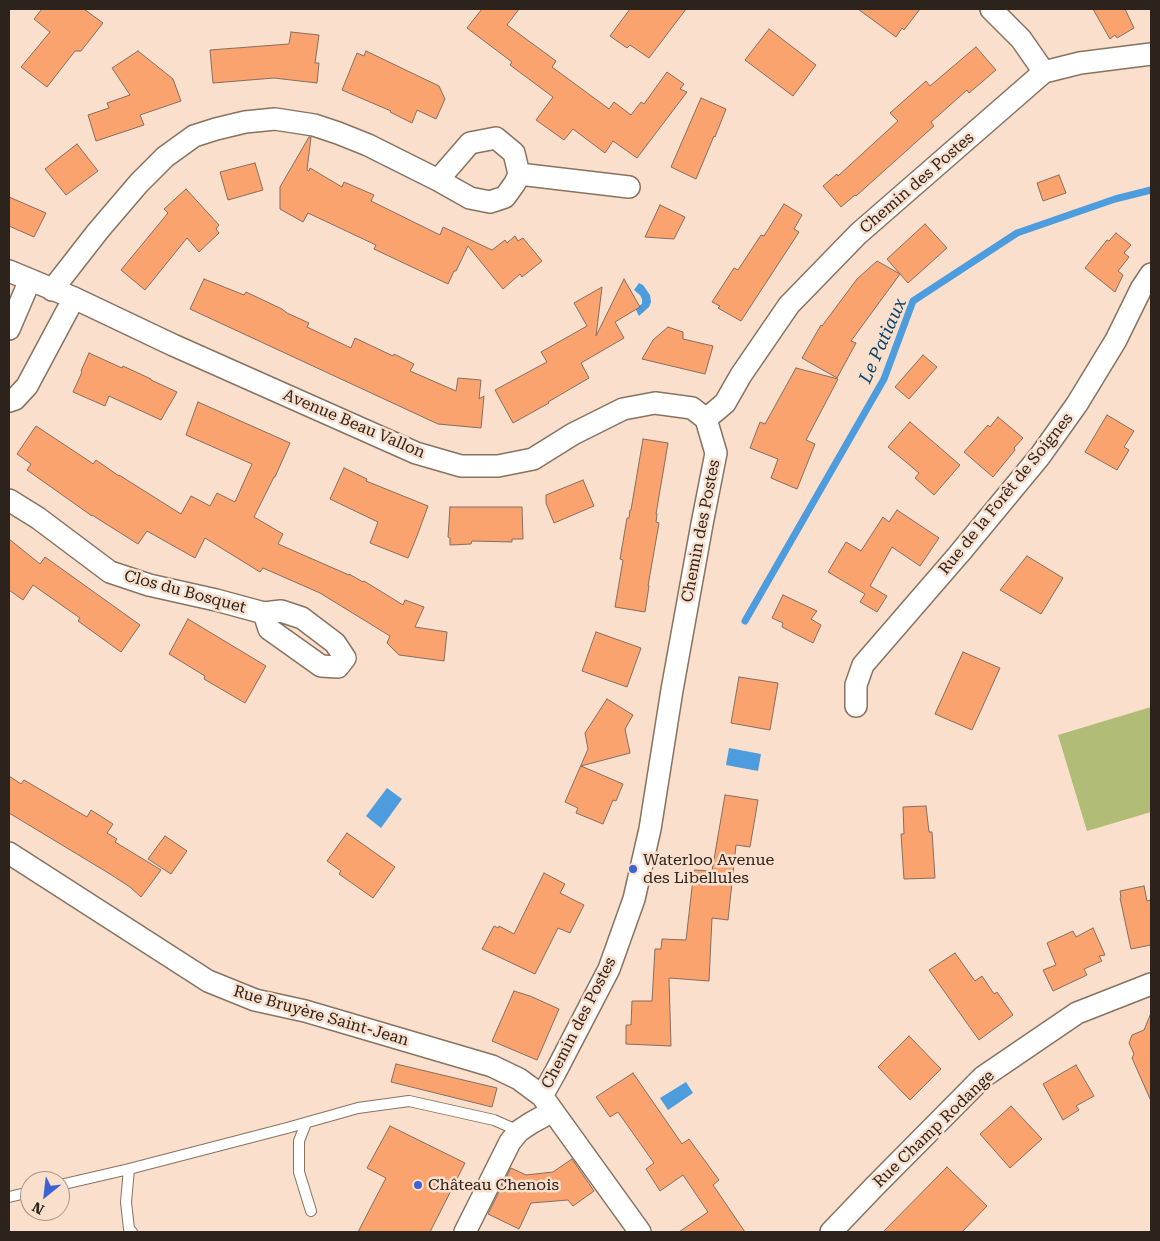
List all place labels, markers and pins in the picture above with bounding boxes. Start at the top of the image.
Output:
place label: Waterloo Avenue des Libellules [643,850,774,888]
marker: Waterloo Avenue des Libellules [627,863,639,875]
place label: Château Chenois [428,1175,559,1195]
marker: Château Chenois [412,1179,424,1191]

